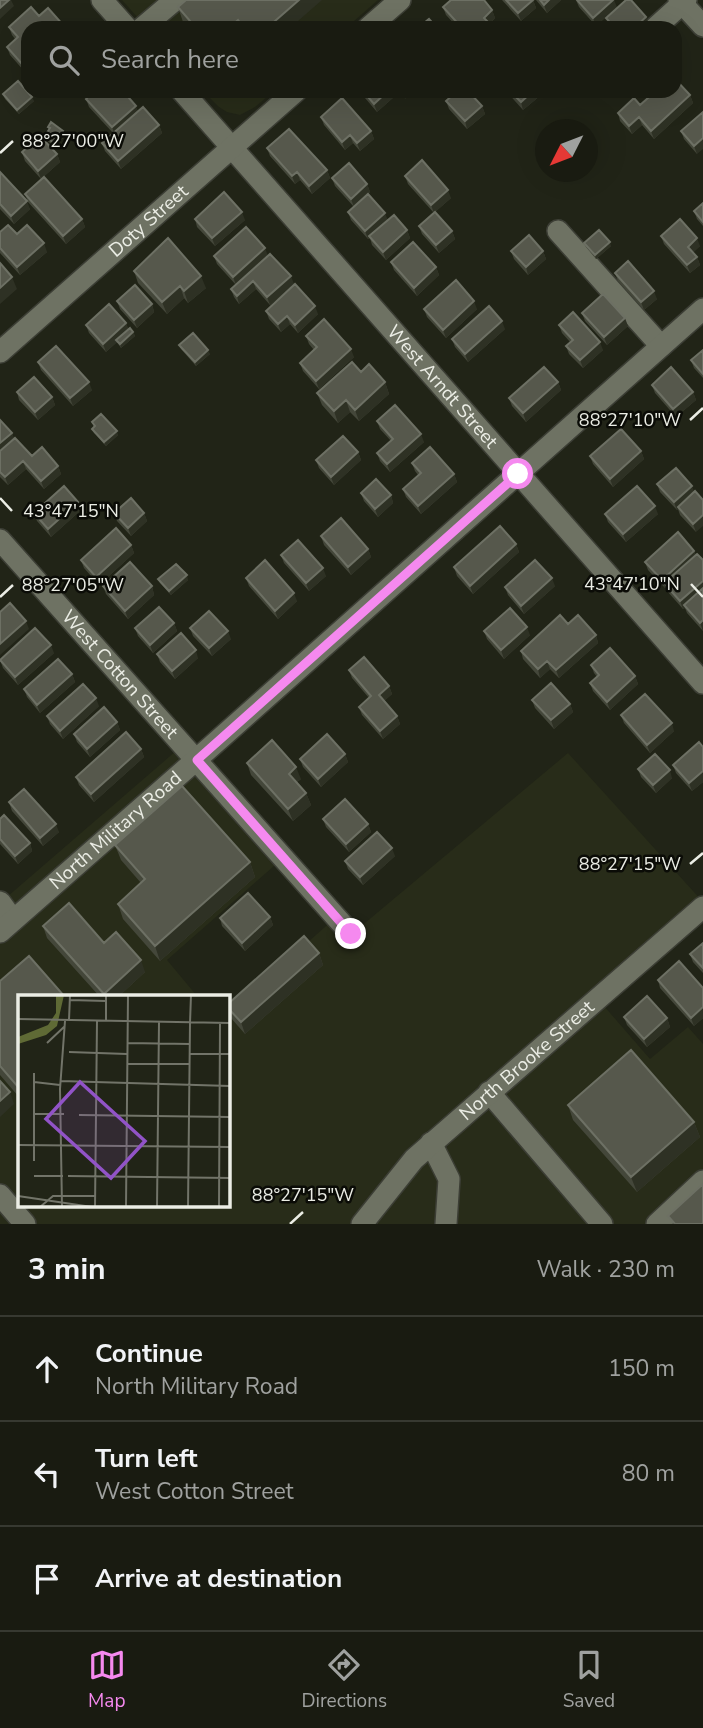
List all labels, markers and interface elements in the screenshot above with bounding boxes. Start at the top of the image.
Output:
search box [21,21,682,98]
icon: search [45,41,83,79]
text: Search here [101,42,239,77]
north arrow [535,119,598,182]
text: 88°27'00"W [22,129,124,153]
street label: Doty Street [103,179,194,263]
street label: West Arndt Street [381,319,504,454]
text: 88°27'10"W [579,408,681,432]
route start [502,458,533,489]
text: 43°47'15"N [23,499,119,523]
text: 43°47'10"N [584,572,680,596]
text: 88°27'05"W [22,573,124,597]
street label: West Cotton Street [55,604,184,745]
street label: North Military Road [44,765,187,896]
text: 88°27'15"W [579,852,681,876]
route end [335,918,366,949]
street label: North Brooke Street [454,994,600,1127]
inset map [18,995,229,1206]
text: 88°27'15"W [252,1183,354,1207]
text: 3 min [28,1249,106,1290]
text: Walk · 230 m [536,1254,675,1285]
text: Continue [95,1336,203,1371]
icon: ahead [28,1350,66,1388]
text: 150 m [608,1353,675,1384]
text: North Military Road [95,1371,298,1402]
text: Turn left [95,1441,198,1476]
icon: left [28,1455,66,1493]
text: 80 m [622,1458,675,1489]
text: West Cotton Street [95,1476,294,1507]
icon: arrive [28,1560,66,1598]
text: Arrive at destination [95,1561,342,1596]
tab: Map [88,1646,126,1714]
tab: Directions [301,1646,387,1714]
tab: Saved [563,1646,615,1714]

